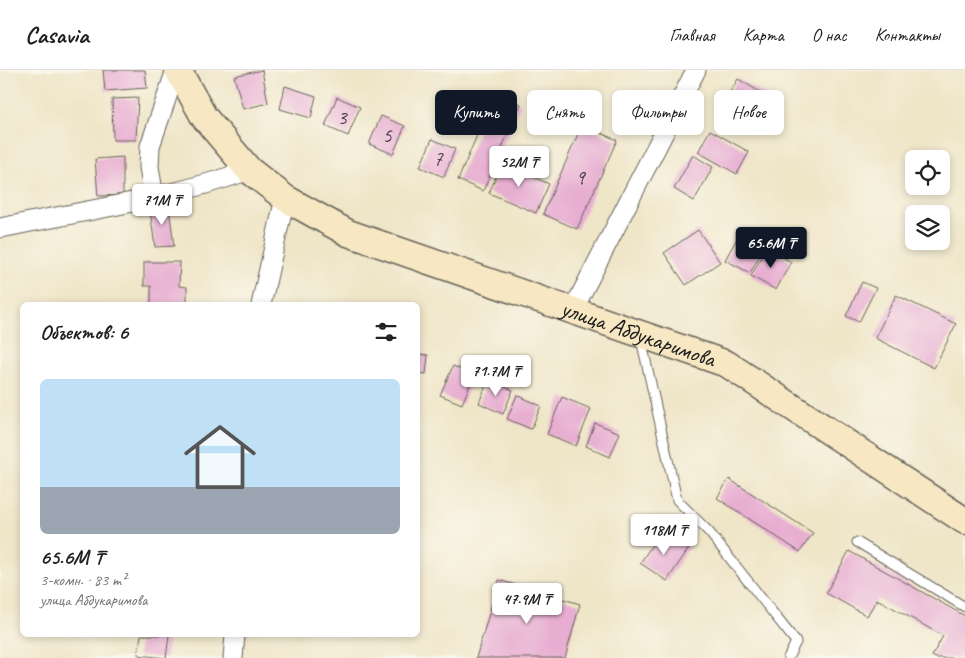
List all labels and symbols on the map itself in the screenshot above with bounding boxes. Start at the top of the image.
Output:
house number: 3 [337,104,348,130]
house number: 5 [382,122,393,148]
house number: 7 [433,145,444,171]
pin: 52M ₸ [484,146,554,188]
house number: 9 [575,164,586,190]
pin: 71M ₸ [127,184,197,226]
pin: 65.6M ₸ [725,226,817,269]
street label: улица Абдукаримова [555,292,721,374]
pin: 71.7M ₸ [450,354,542,397]
pin: 118M ₸ [623,514,705,556]
pin: 47.9M ₸ [481,582,573,625]

